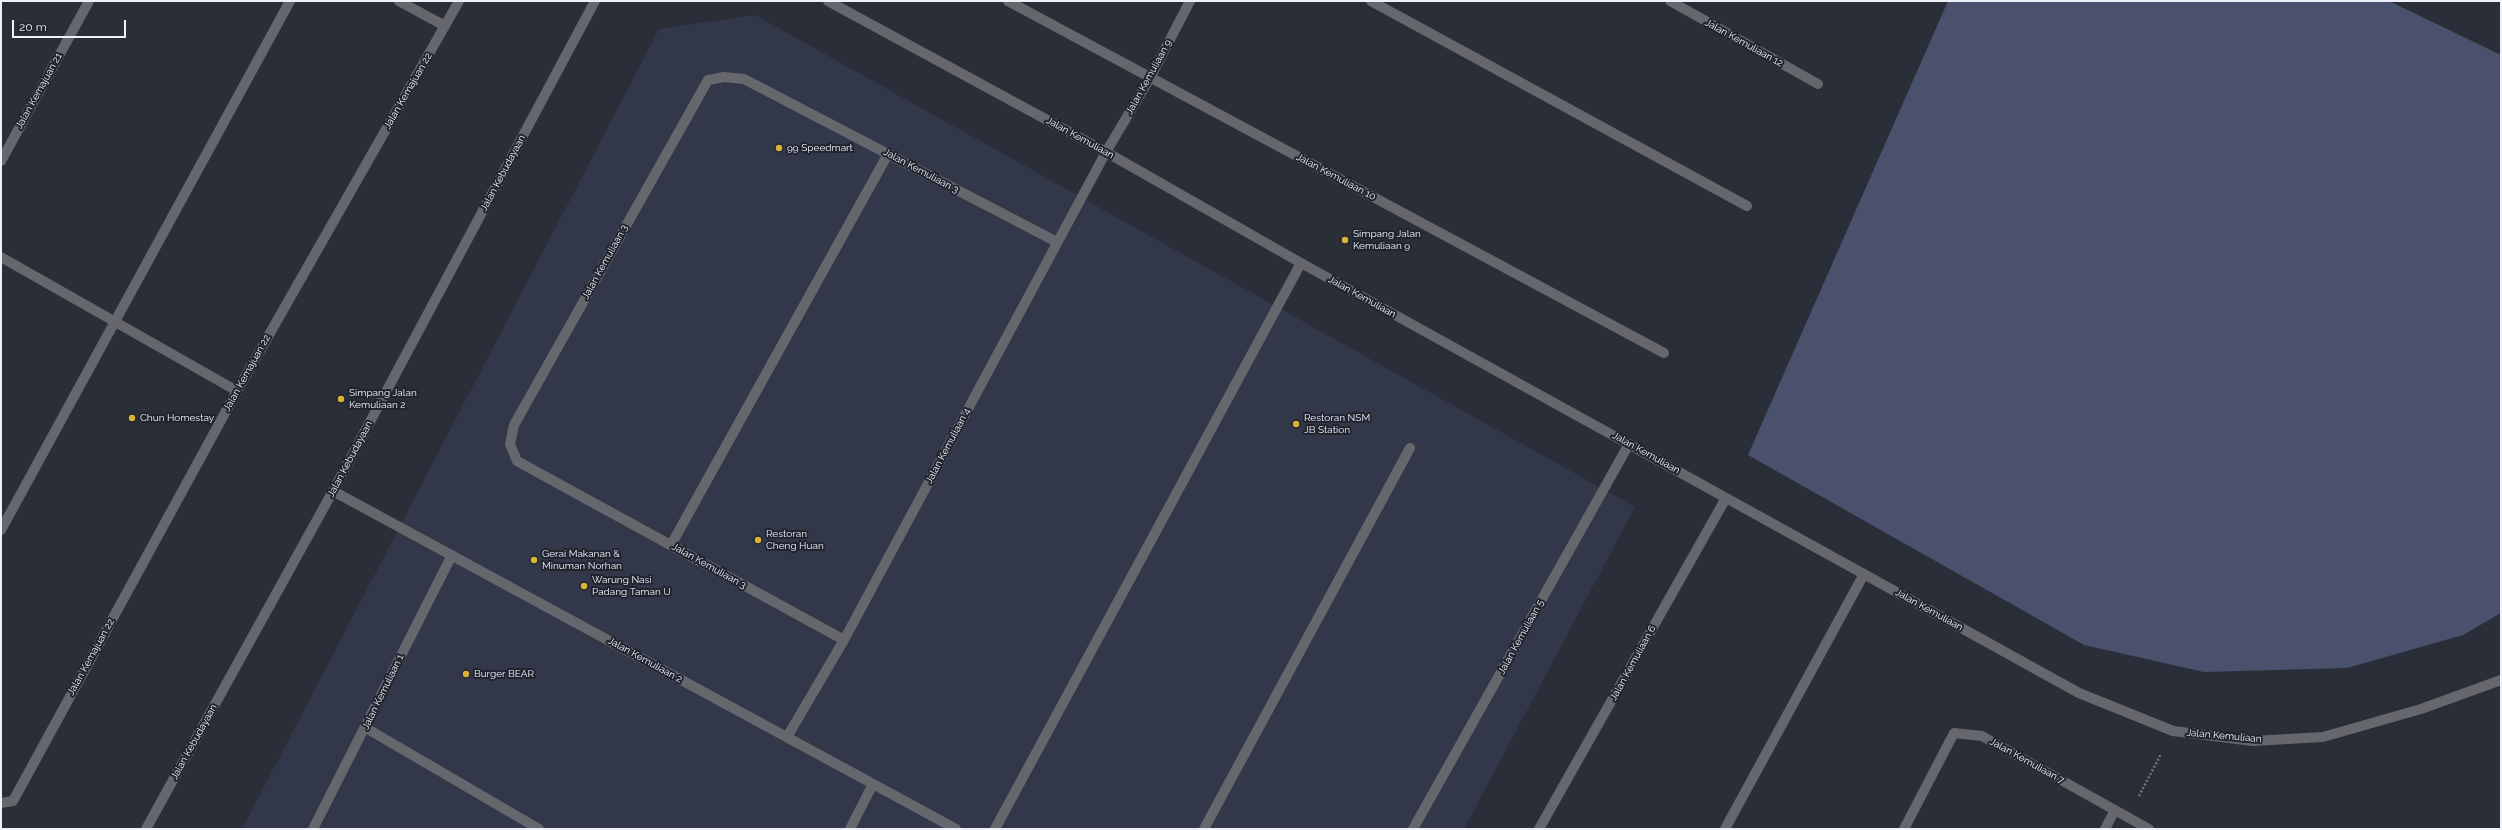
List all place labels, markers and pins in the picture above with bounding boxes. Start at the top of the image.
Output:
place label: 99 Speedmart [787,142,853,154]
marker: 99 Speedmart [774,143,784,153]
place label: Simpang Jalan Kemuliaan 9 [1353,228,1421,252]
marker: Simpang Jalan Kemuliaan 9 [1340,235,1350,245]
place label: Simpang Jalan Kemuliaan 2 [349,387,417,410]
marker: Simpang Jalan Kemuliaan 2 [336,394,346,404]
place label: Chun Homestay [140,412,214,424]
place label: Restoran NSM JB Station [1304,412,1370,436]
marker: Chun Homestay [127,413,137,423]
marker: Restoran NSM JB Station [1291,419,1301,429]
place label: Restoran Cheng Huan [766,528,824,552]
marker: Restoran Cheng Huan [753,535,763,545]
place label: Gerai Makanan & Minuman Norhan [542,548,622,572]
marker: Gerai Makanan & Minuman Norhan [529,555,539,565]
place label: Warung Nasi Padang Taman U [592,574,671,598]
marker: Warung Nasi Padang Taman U [579,581,589,591]
place label: Burger BEAR [474,668,534,680]
marker: Burger BEAR [461,669,471,679]

